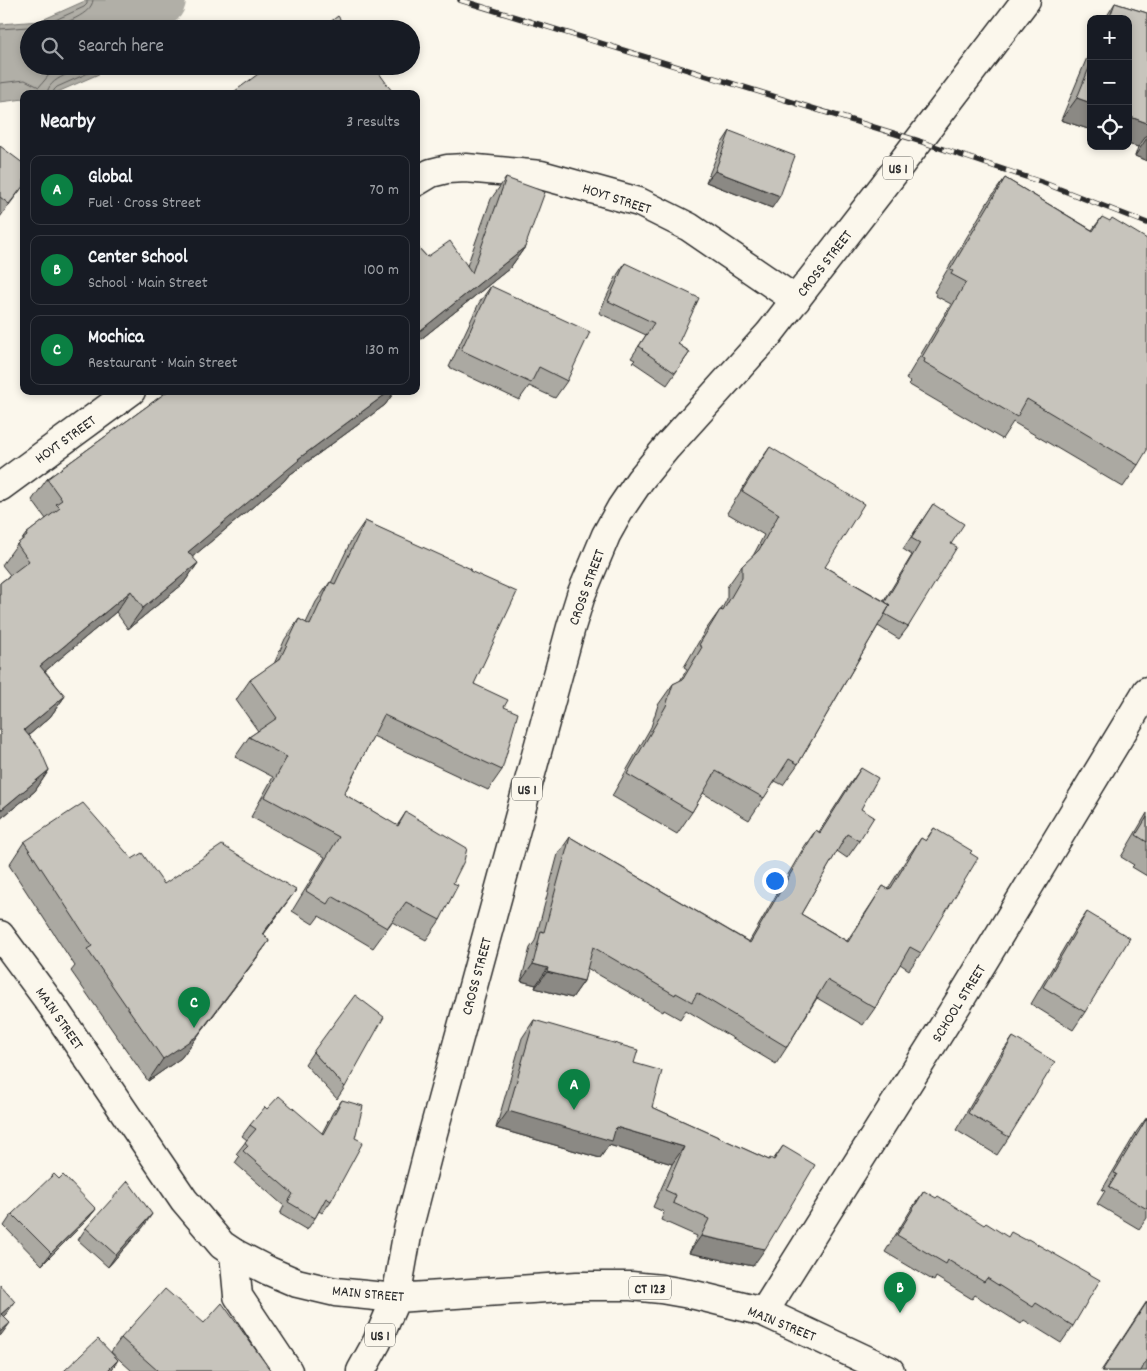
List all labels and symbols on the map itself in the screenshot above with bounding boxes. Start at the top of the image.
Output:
road number: US 1 [883,156,913,180]
street label: HOYT STREET [579,179,653,221]
street label: CROSS STREET [792,226,859,302]
street label: HOYT STREET [31,411,101,470]
street label: CROSS STREET [564,547,612,629]
road number: US 1 [512,778,542,801]
your location [762,868,788,894]
street label: CROSS STREET [457,935,499,1018]
street label: SCHOOL STREET [927,961,992,1047]
street label: MAIN STREET [29,983,88,1055]
pin: C [178,987,210,1028]
pin: A [558,1069,590,1110]
pin: B [884,1272,916,1313]
road number: CT 123 [629,1276,671,1300]
street label: MAIN STREET [331,1281,405,1309]
street label: MAIN STREET [744,1301,819,1349]
road number: US 1 [365,1324,395,1346]

